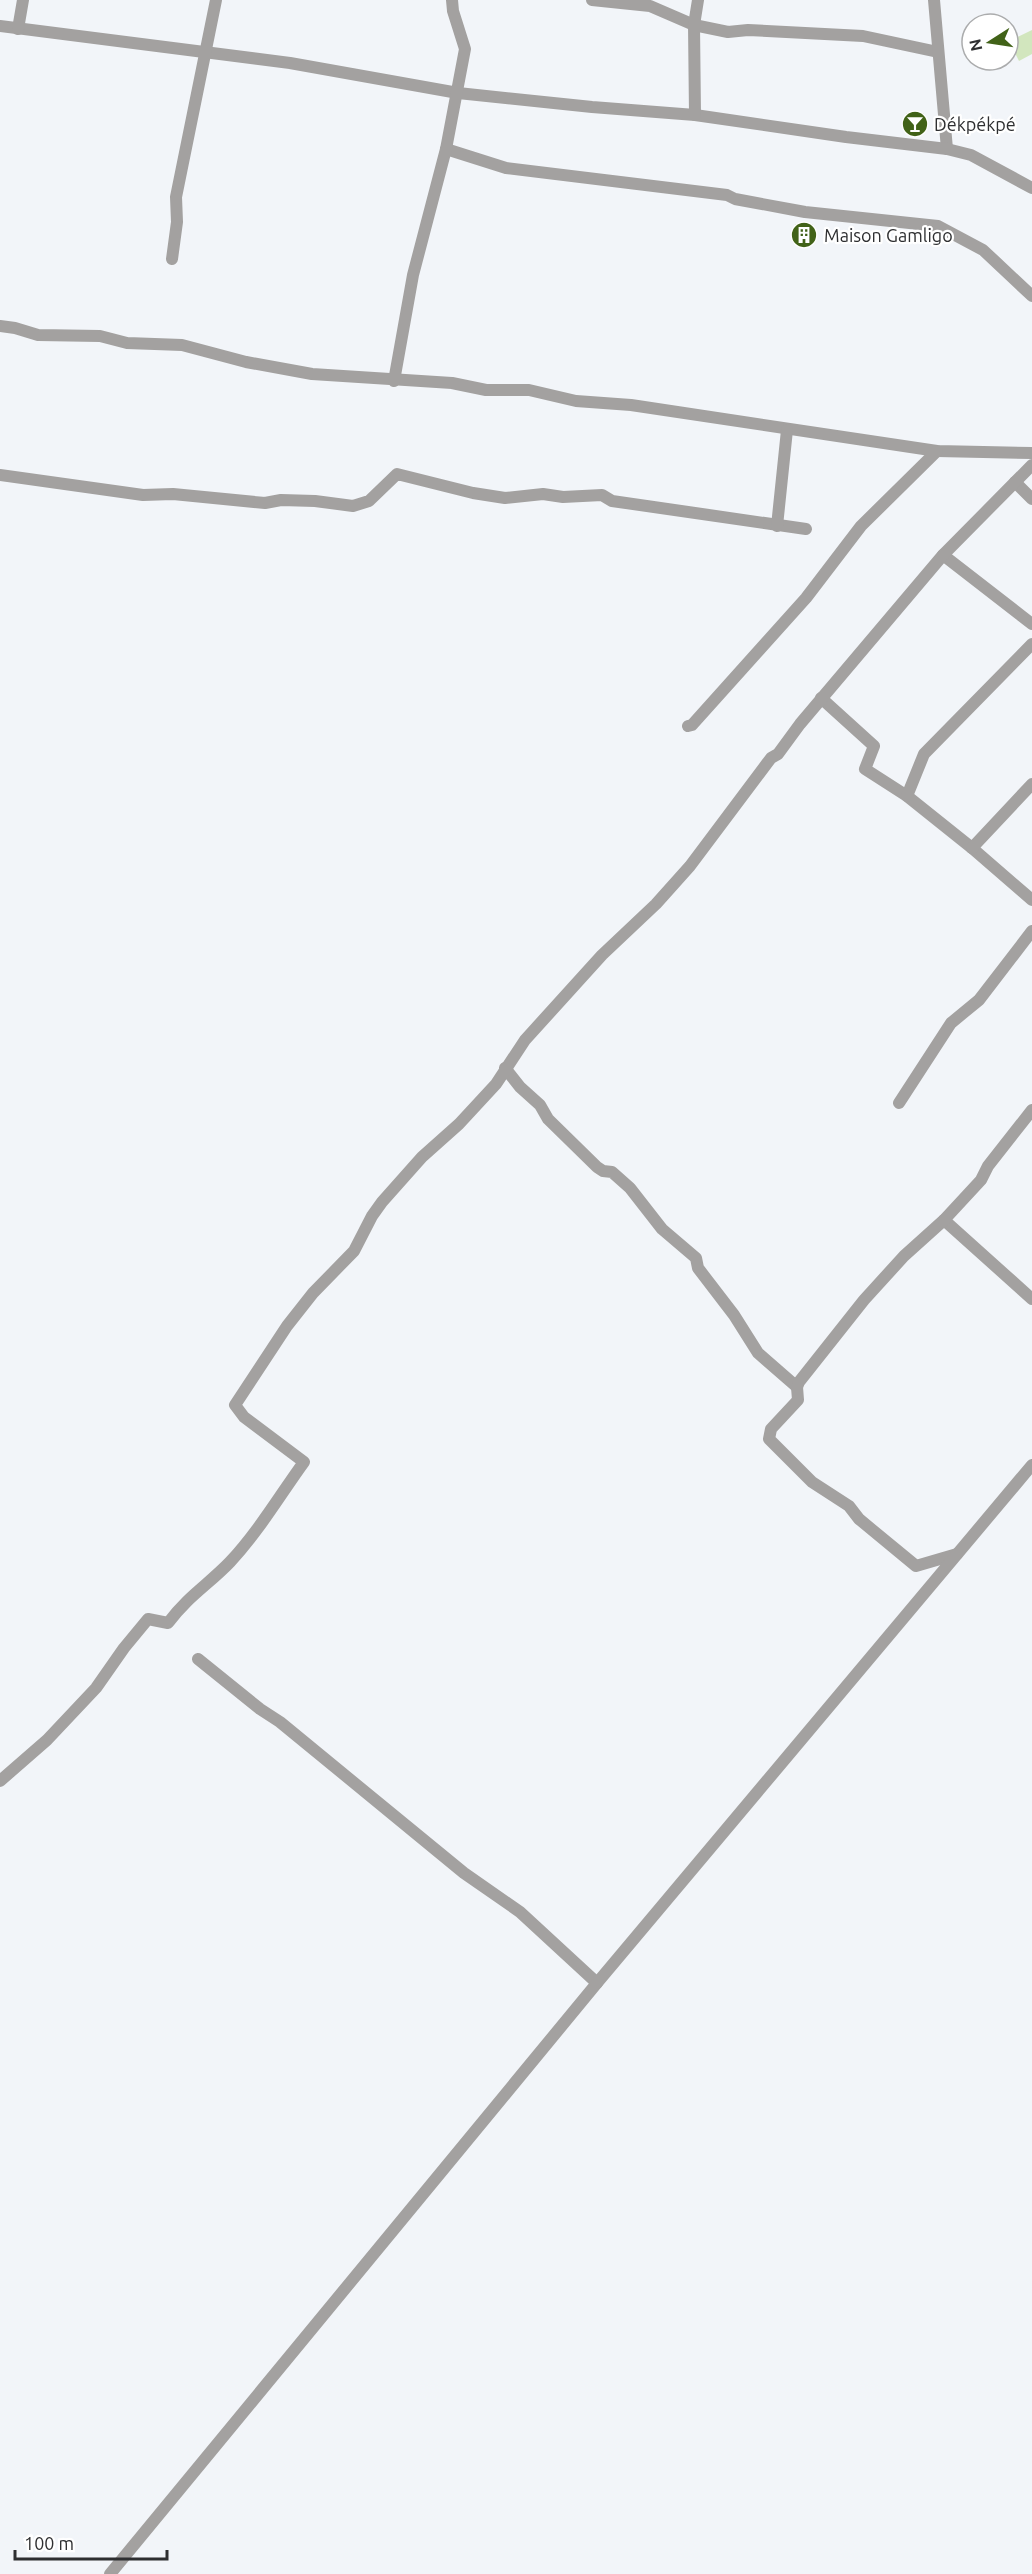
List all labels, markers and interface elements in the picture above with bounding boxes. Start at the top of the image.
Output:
north arrow [960,12,1020,72]
text: N [965,37,985,53]
bar icon: Dékpékpé [900,109,930,139]
place label: Dékpékpé [934,114,1016,134]
building icon: Maison Gamligo [789,220,819,250]
place label: Maison Gamligo [824,225,953,245]
scale bar [15,2523,166,2561]
text: 100 m [24,2533,74,2553]

